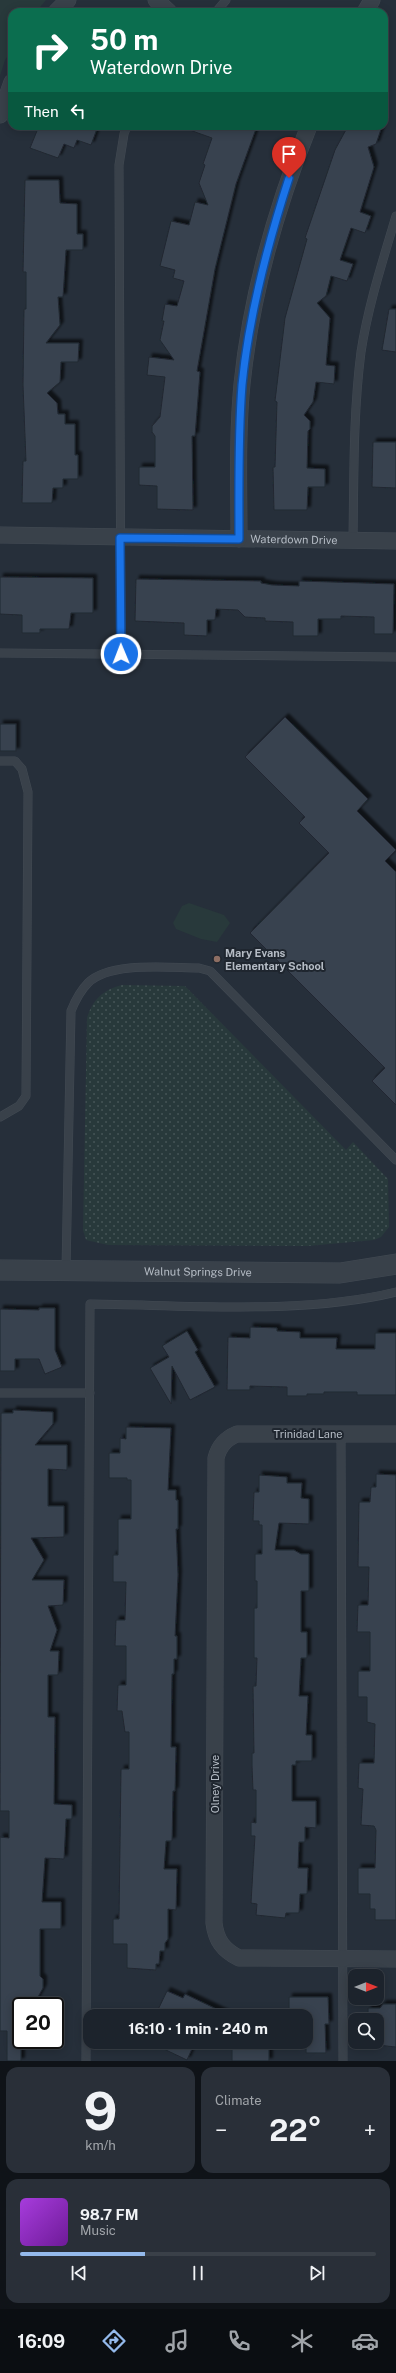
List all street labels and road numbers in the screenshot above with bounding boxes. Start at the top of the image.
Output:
street label: Waterdown Drive [250,533,338,546]
street label: Walnut Springs Drive [144,1265,252,1278]
street label: Trinidad Lane [273,1428,343,1440]
street label: Olney Drive [209,1755,221,1813]

